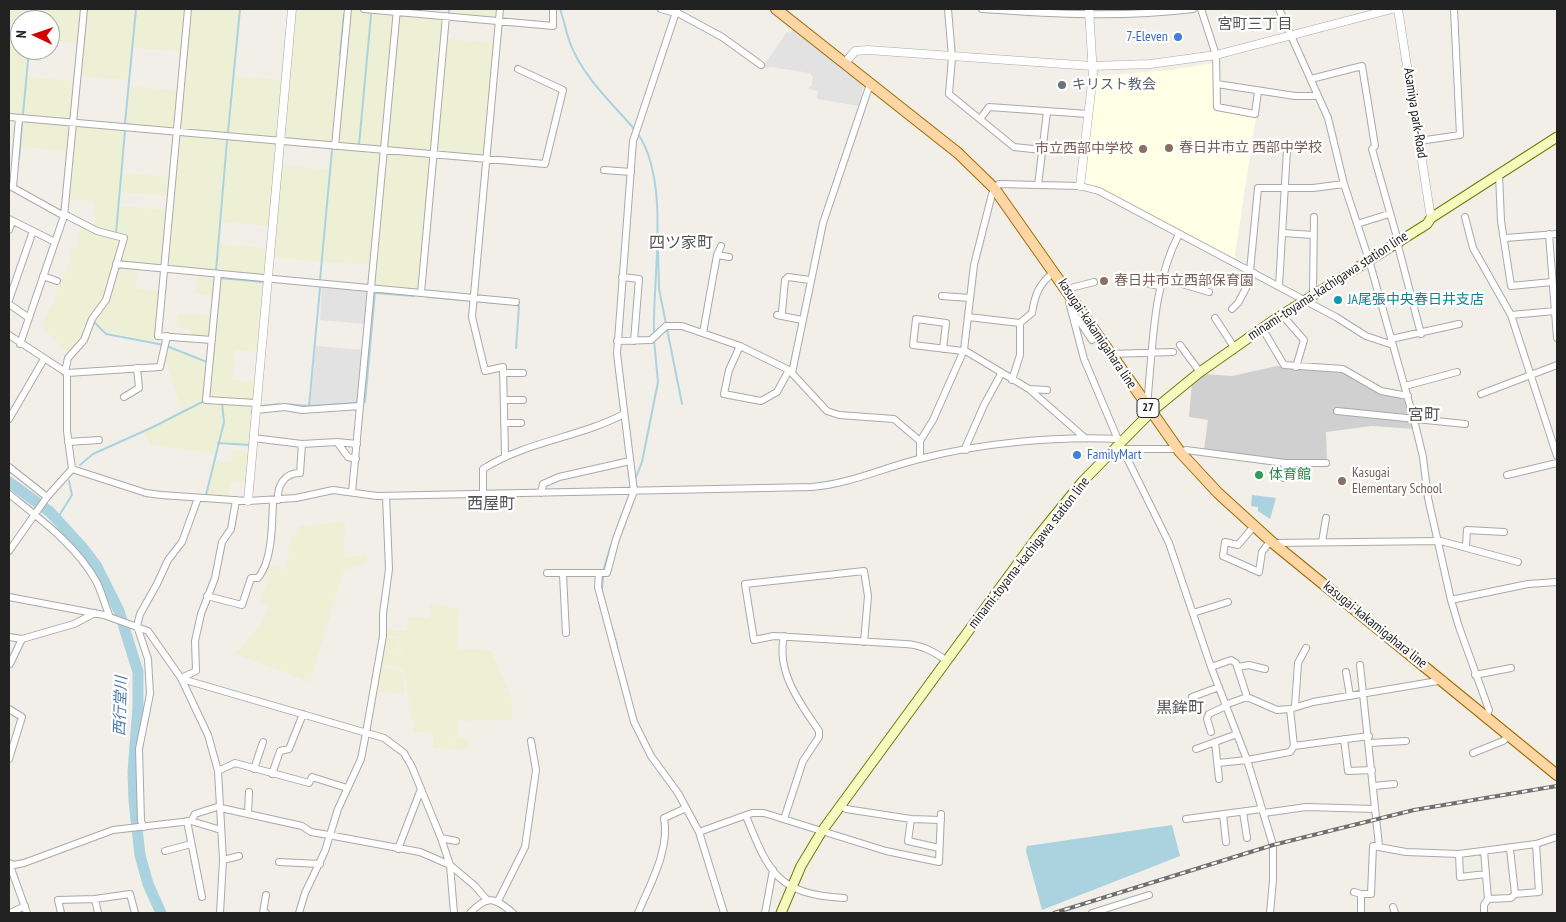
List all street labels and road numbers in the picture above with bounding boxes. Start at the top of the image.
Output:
street label: Asamiya park-Road [1400,67,1430,159]
street label: minami-toyama-kachigawa station line [1245,228,1411,344]
street label: kasugai-kakamigahara line [1054,276,1140,392]
road number: 27 [1137,398,1159,418]
street label: minami-toyama-kachigawa station line [965,474,1093,632]
street label: kasugai-kakamigahara line [1320,578,1430,672]

